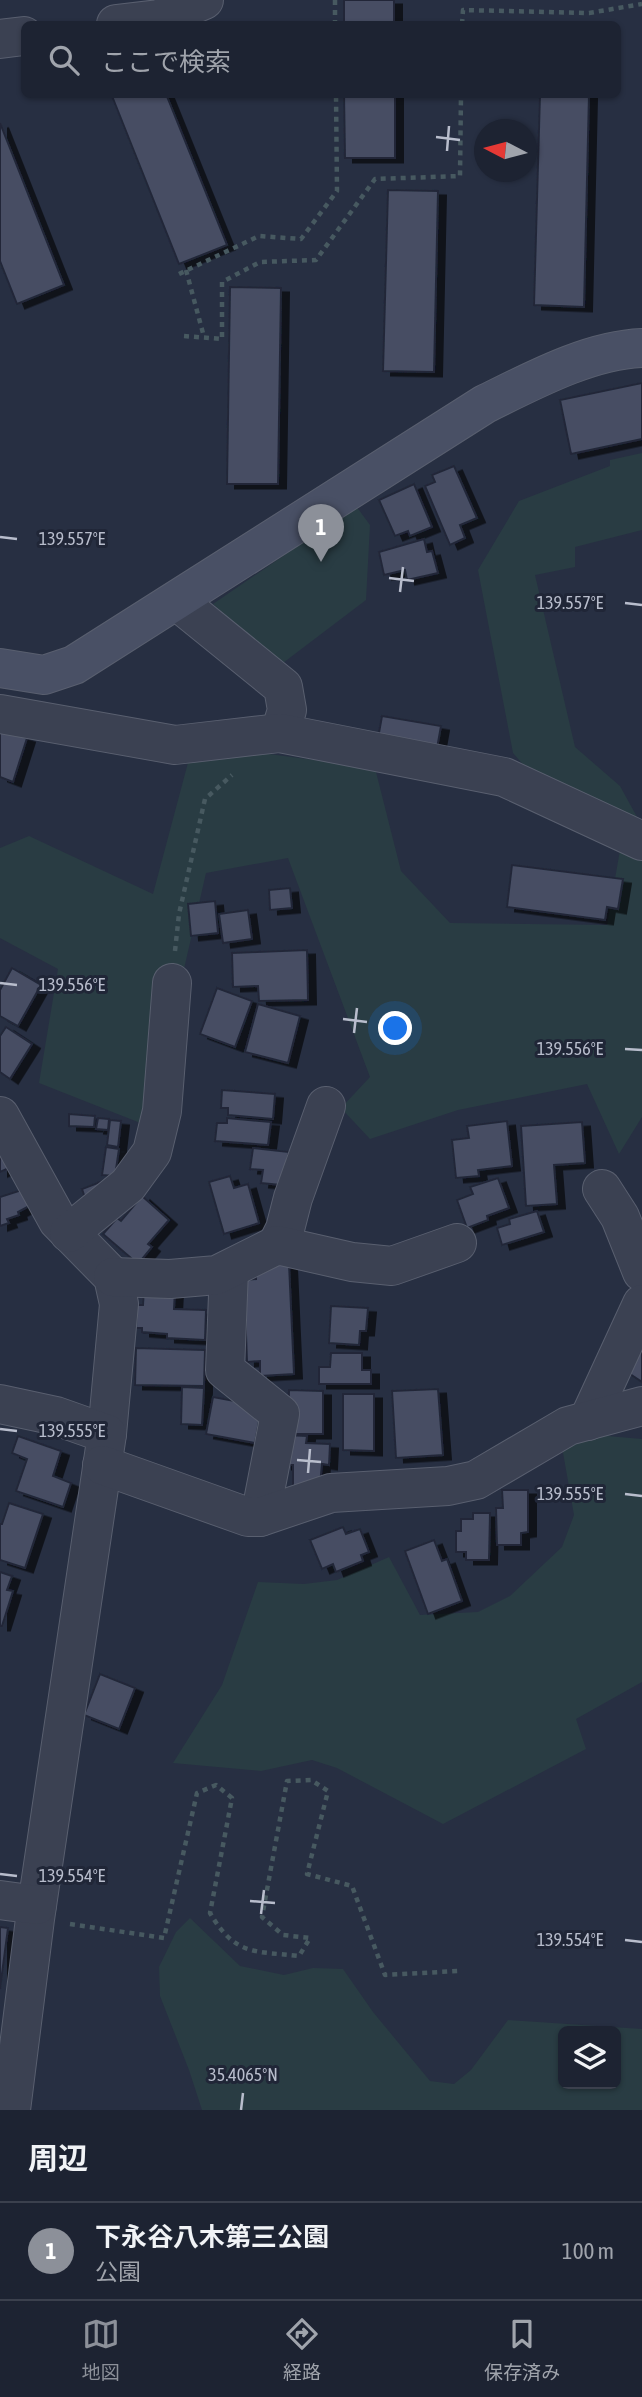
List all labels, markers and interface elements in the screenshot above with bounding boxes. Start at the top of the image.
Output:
search box [21,21,621,98]
icon: search [45,41,83,79]
text: ここで検索 [101,47,231,77]
north arrow [474,119,537,182]
pin: 1 [298,504,344,562]
text: 139.557°E [39,528,106,549]
text: 139.557°E [537,592,604,613]
text: 139.556°E [39,974,106,995]
your location [378,1011,412,1045]
text: 139.556°E [537,1038,604,1059]
text: 139.555°E [39,1420,106,1441]
text: 139.555°E [537,1483,604,1504]
text: 139.554°E [39,1865,106,1886]
text: 139.554°E [537,1929,604,1950]
map controls [558,2026,621,2089]
button: layers [558,2026,621,2089]
text: 35.4065°N [208,2064,278,2085]
text: 周辺 [28,2141,88,2175]
text: 下永谷八木第三公園 [95,2222,329,2252]
text: 1 [46,2238,56,2264]
text: 100 m [562,2238,614,2264]
text: 公園 [95,2259,141,2285]
tab: 地図 [82,2315,120,2384]
tab: 経路 [283,2315,321,2384]
tab: 保存済み [484,2315,560,2384]

